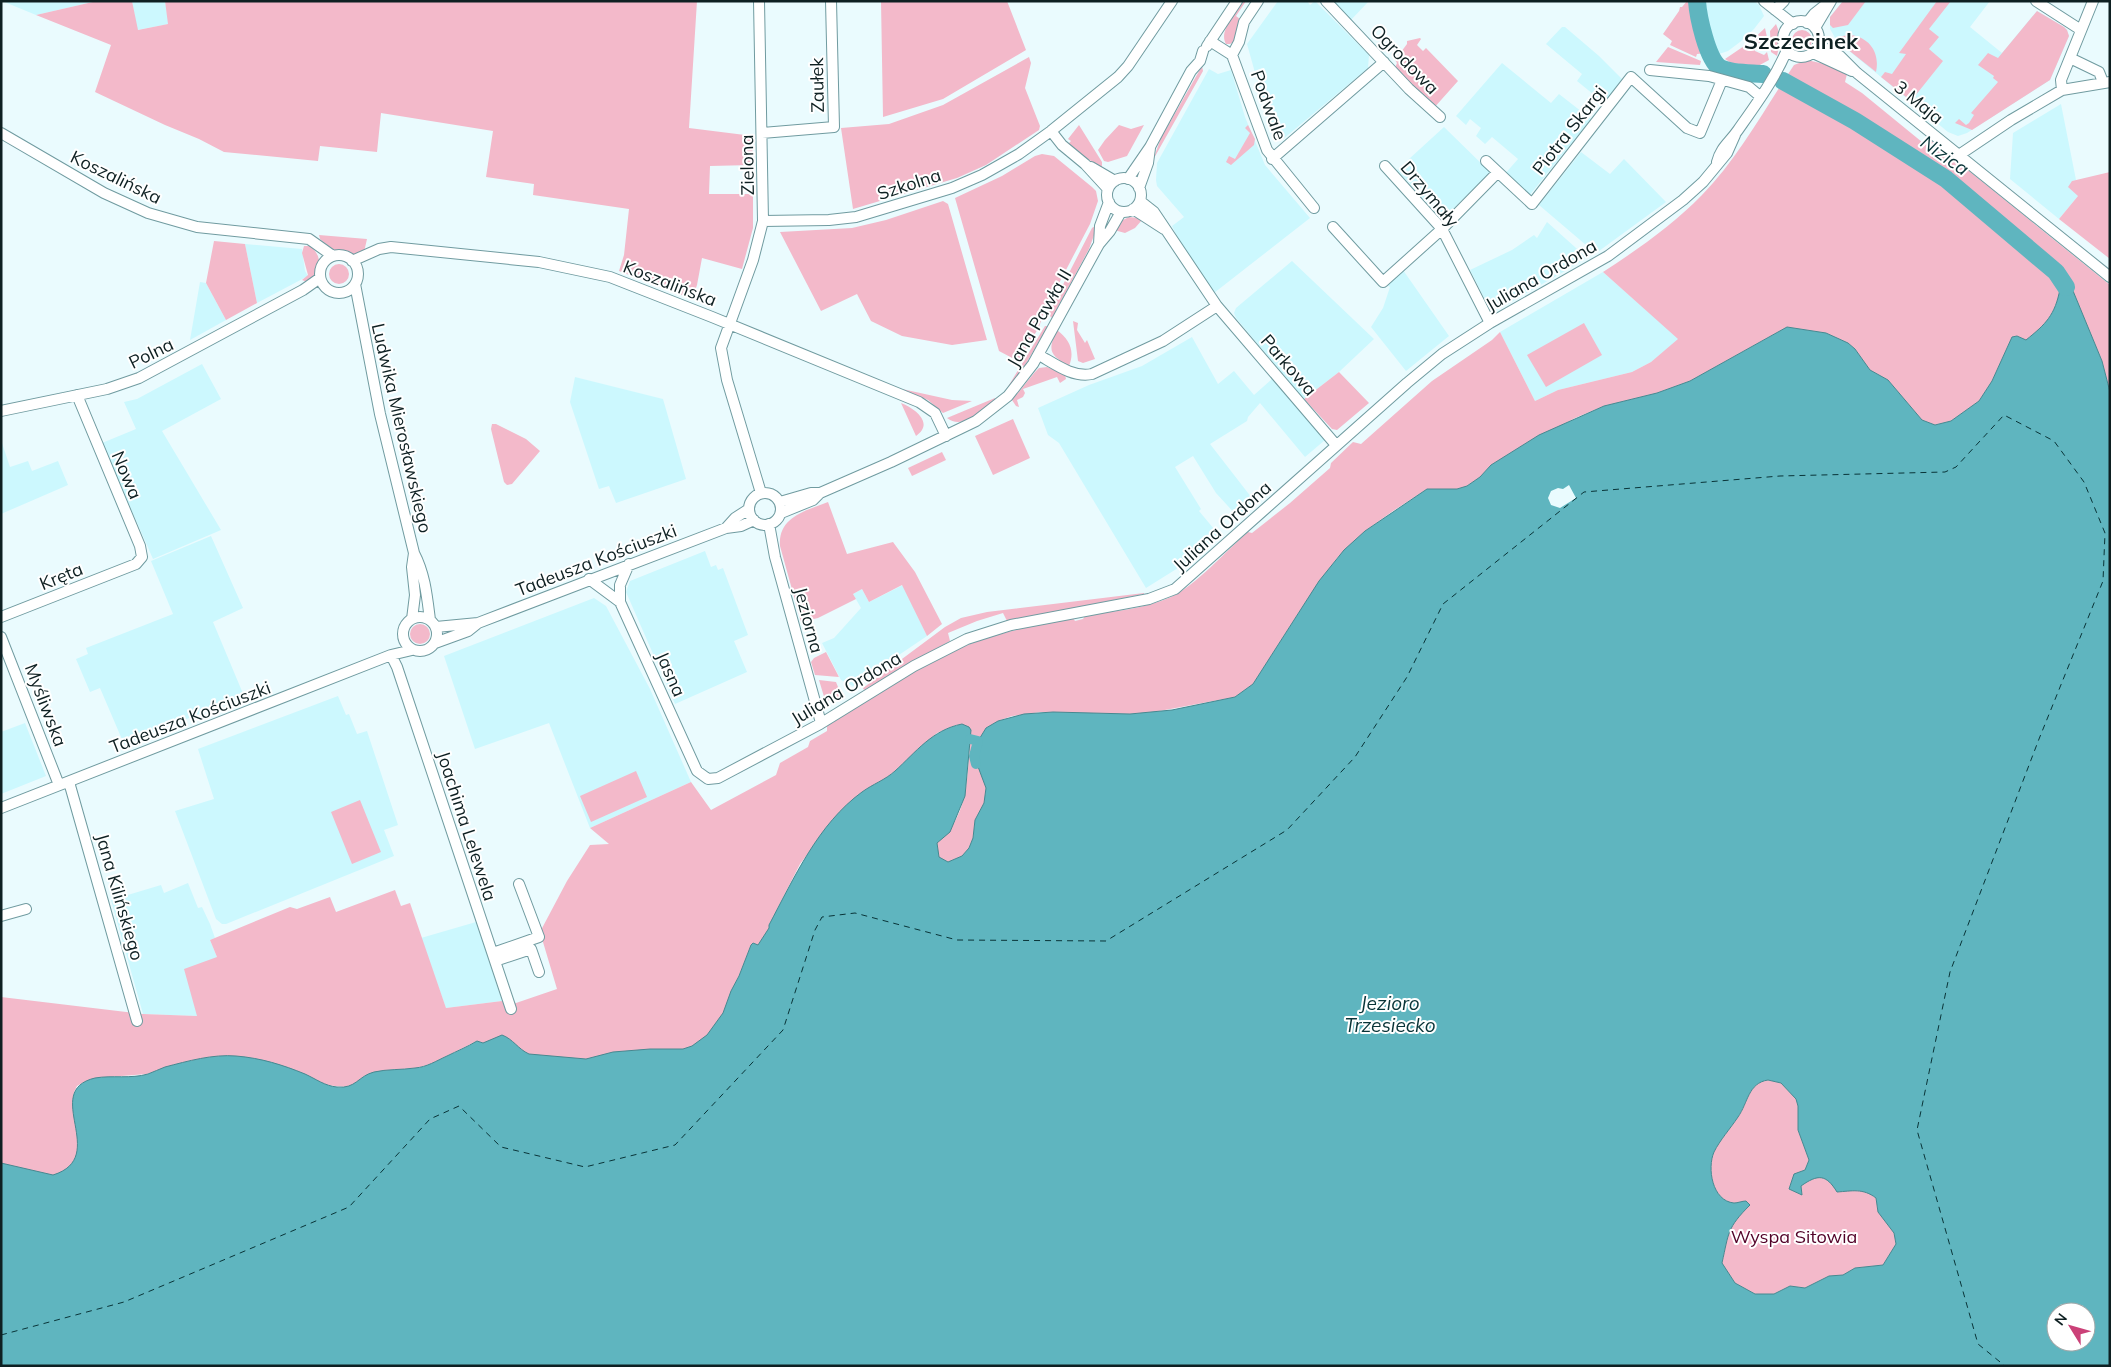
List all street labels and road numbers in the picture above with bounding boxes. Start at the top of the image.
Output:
street label: Ogrodowa [1366,19,1444,99]
street label: Zaułek [805,57,829,113]
street label: Podwale [1246,67,1292,143]
street label: 3 Maja [1890,75,1948,129]
street label: Piotra Skargi [1527,81,1611,179]
street label: Zielona [735,134,759,196]
street label: Koszalińska [67,145,165,209]
street label: Drzymały [1396,156,1465,232]
street label: Szkolna [874,163,944,205]
street label: Juliana Ordona [1481,234,1601,316]
street label: Koszalińska [620,255,720,311]
street label: Jana Pawła II [1002,265,1076,371]
street label: Ludwika Mierosławskiego [367,321,437,535]
street label: Parkowa [1256,330,1322,400]
street label: Polna [125,332,177,374]
street label: Nowa [107,448,147,502]
street label: Juliana Ordona [1168,476,1276,576]
street label: Tadeusza Kościuszki [512,519,680,601]
street label: Kręta [36,557,86,595]
street label: Jeziorna [789,584,829,656]
street label: Juliana Ordona [787,646,905,730]
street label: Jasna [651,648,691,700]
street label: Myśliwska [20,660,72,750]
street label: Tadeusza Kościuszki [106,676,274,758]
street label: Joachima Lelewela [432,748,502,904]
street label: Jana Kilińskiego [91,831,149,963]

